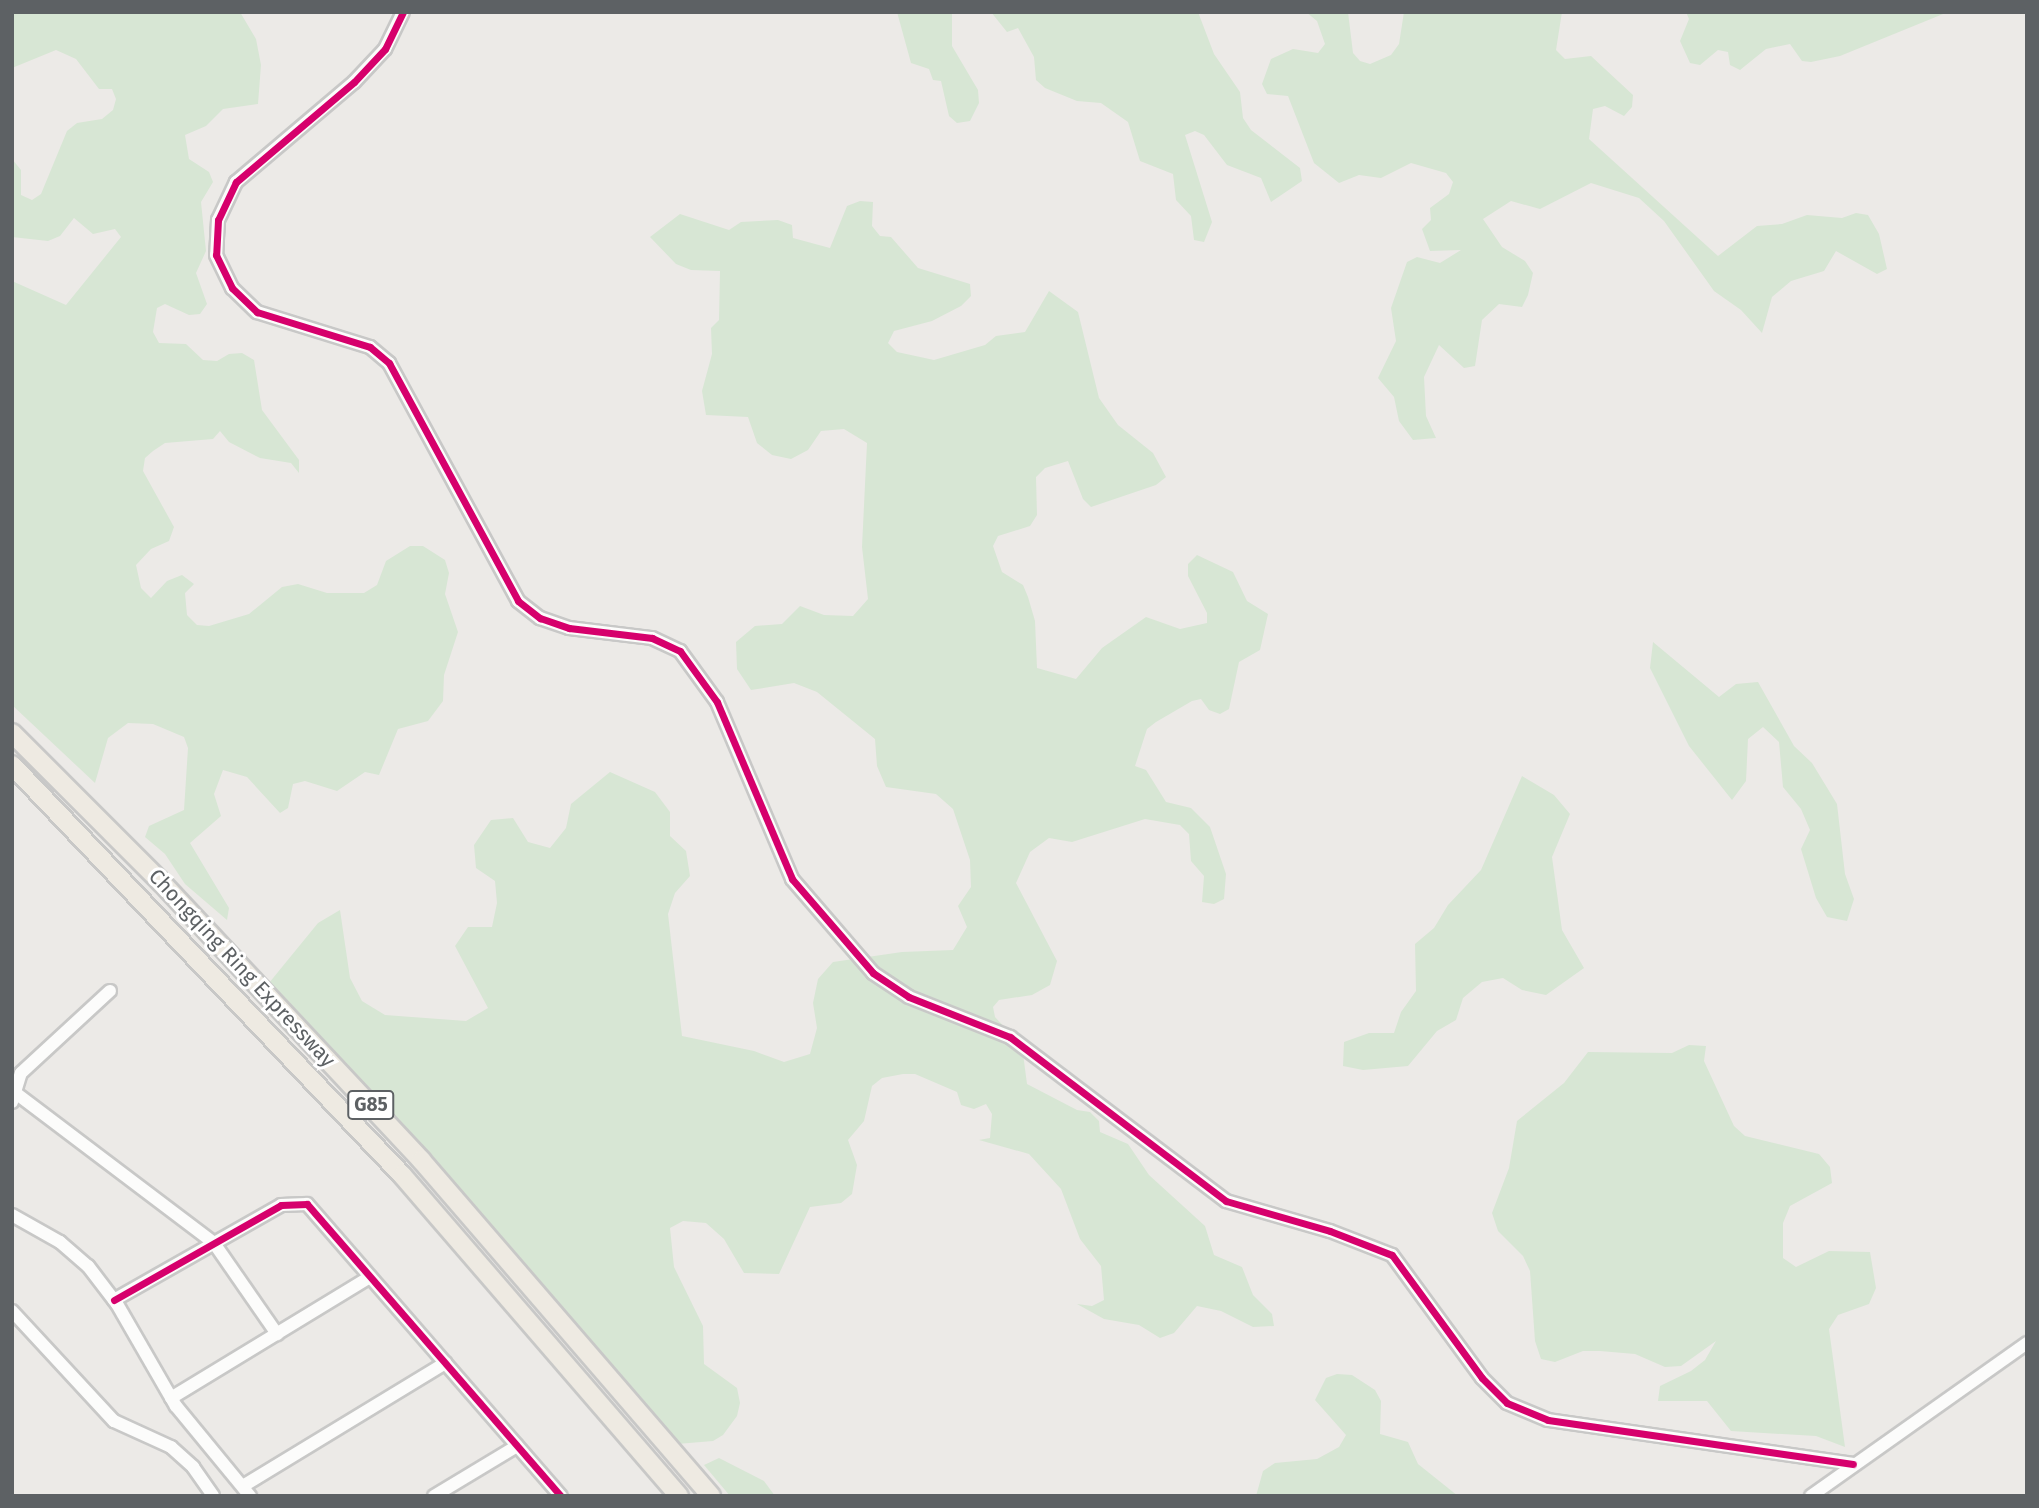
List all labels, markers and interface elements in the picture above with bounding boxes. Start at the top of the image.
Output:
street label: Chongqing Ring Expressway [143,864,341,1072]
road number: G85 [346,1090,396,1120]

